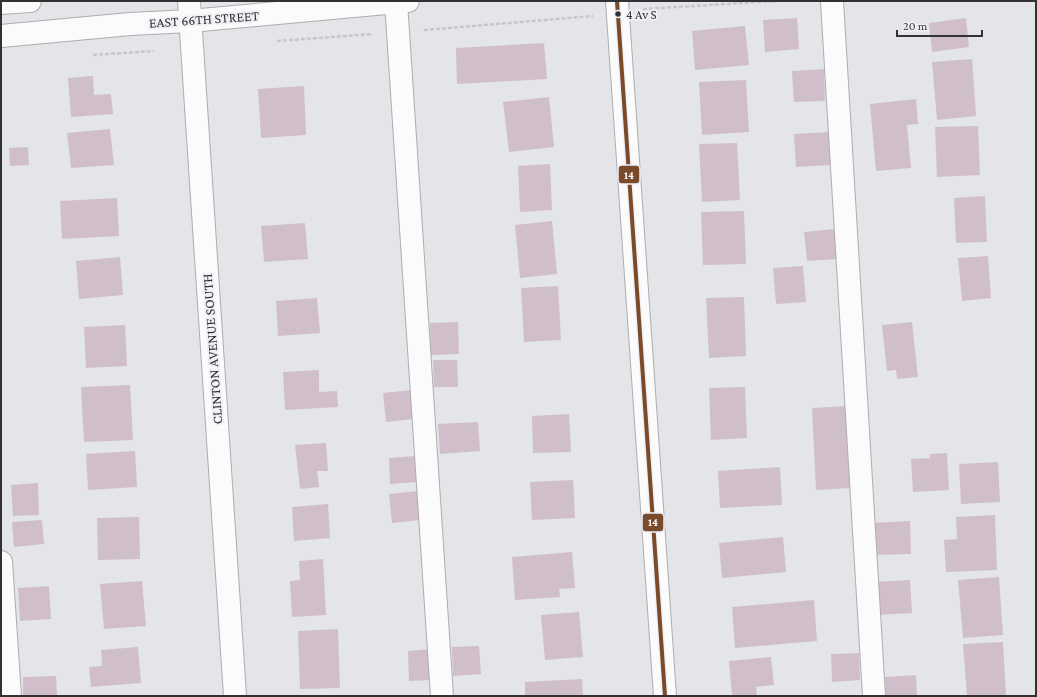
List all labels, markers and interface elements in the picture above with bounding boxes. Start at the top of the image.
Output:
street label: EAST 66TH STREET [148,7,260,31]
place label: 4 Av S [626,7,657,22]
marker: 4 Av S [613,9,623,19]
scale bar [897,12,982,38]
text: 20 m [903,19,928,33]
line badge: 14 [618,165,640,184]
text: 14 [624,169,634,181]
street label: CLINTON AVENUE SOUTH [199,273,225,425]
line badge: 14 [642,513,664,532]
text: 14 [648,516,658,528]

